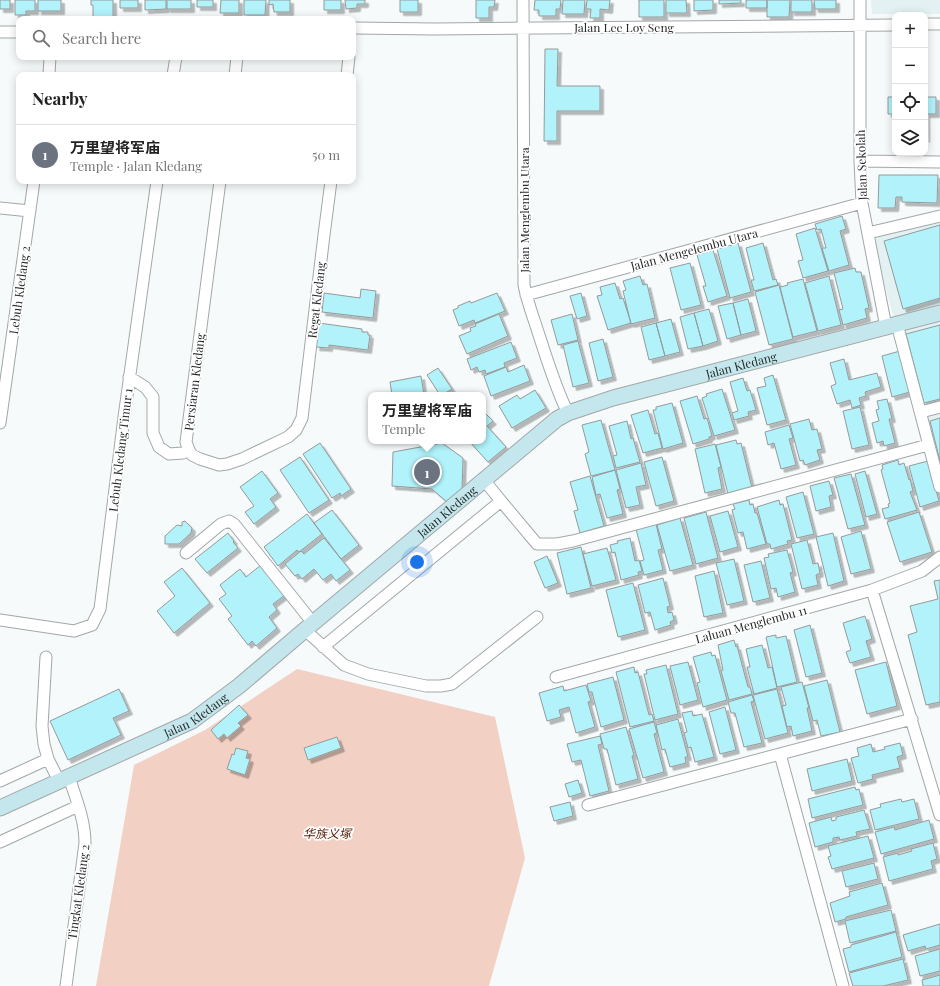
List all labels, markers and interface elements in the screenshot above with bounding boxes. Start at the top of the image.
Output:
map controls [892,12,928,156]
button: + [892,12,928,48]
search box [16,16,356,60]
street label: Jalan Lee Loy Seng [573,19,674,35]
icon: search [30,27,52,49]
text: Search here [62,28,141,48]
button: − [892,48,928,84]
button: locate [892,84,928,120]
text: Nearby [32,87,87,109]
button: layers [892,120,928,156]
street label: Jalan Sekolah [852,129,870,202]
text: 万里望将军庙 [70,137,160,157]
text: 1 [43,146,47,163]
text: 50 m [312,146,340,163]
street label: Jalan Menglembu Utara [516,147,532,274]
text: Temple · Jalan Kledang [70,157,202,174]
street label: Jalan Mengelembu Utara [628,224,760,274]
street label: Lebuh Kledang 2 [5,244,33,335]
street label: Regat Kledang [303,260,329,339]
street label: Persiaran Kledang [180,332,208,432]
street label: Jalan Kledang [703,348,779,382]
street label: Lebuh Kledang Timur 1 [104,387,136,513]
popup [368,392,486,444]
text: 万里望将军庙 [382,400,472,420]
text: Temple [382,420,425,437]
pin: 1 [414,457,440,487]
street label: Jalan Kledang [413,481,480,541]
your location [407,552,427,572]
street label: Laluan Menglembu 11 [693,601,809,647]
street label: Jalan Kledang [160,689,232,741]
park label: 华族义塚 [303,825,353,841]
street label: Tingkat Kledang 2 [63,843,93,941]

